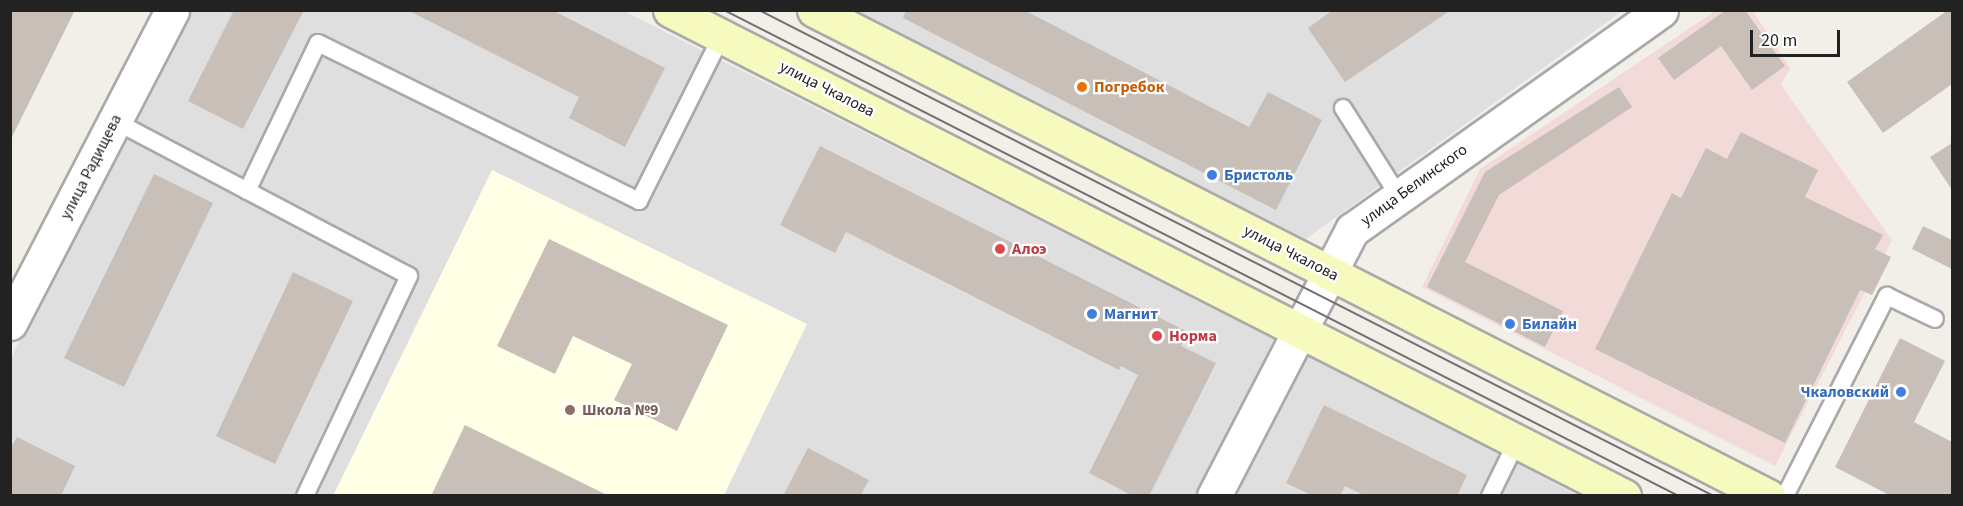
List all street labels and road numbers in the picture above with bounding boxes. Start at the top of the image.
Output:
street label: улица Чкалова [776,57,878,121]
street label: улица Радищева [56,111,126,223]
street label: улица Белинского [1357,140,1471,230]
street label: улица Чкалова [1240,221,1342,285]

